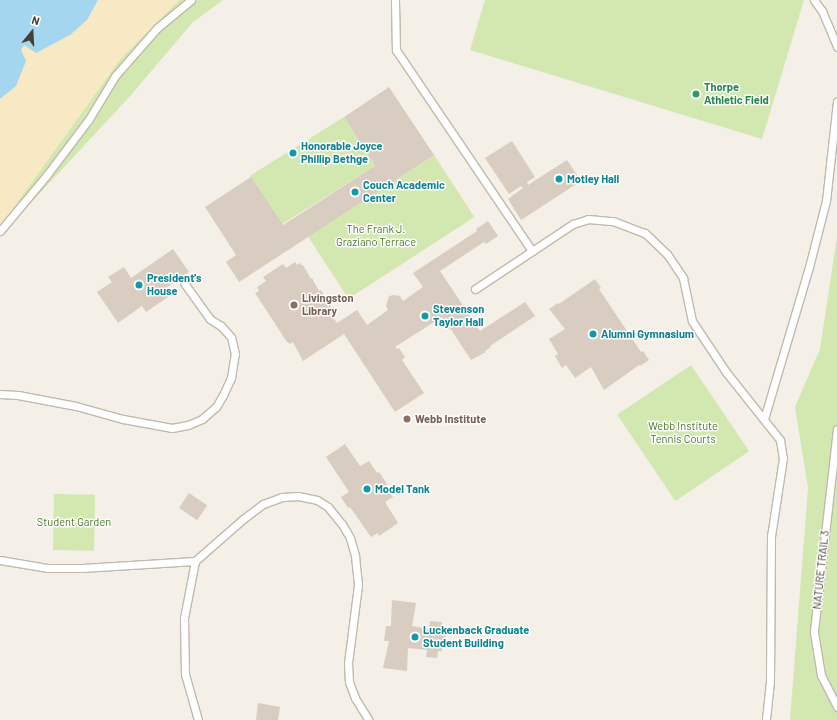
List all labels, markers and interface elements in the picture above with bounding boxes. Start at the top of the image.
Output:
north arrow [12,12,52,52]
text: N [30,13,41,27]
place label: Thorpe Athletic Field [704,81,769,107]
marker: Thorpe Athletic Field [691,89,701,99]
place label: Honorable Joyce Phillip Bethge [301,140,382,166]
marker: Honorable Joyce Phillip Bethge [288,148,298,158]
place label: Motley Hall [567,172,619,186]
marker: Motley Hall [554,174,564,184]
place label: Couch Academic Center [363,179,445,205]
marker: Couch Academic Center [350,187,360,197]
park label: The Frank J. Graziano Terrace [336,223,416,249]
place label: President's House [147,272,201,298]
marker: President's House [134,280,144,290]
place label: Livingston Library [302,292,353,318]
marker: Livingston Library [289,300,299,310]
place label: Stevenson Taylor Hall [433,303,484,329]
marker: Stevenson Taylor Hall [420,311,430,321]
place label: Alumni Gymnasium [601,327,694,341]
marker: Alumni Gymnasium [588,329,598,339]
place label: Webb Institute [415,412,486,426]
marker: Webb Institute [402,414,412,424]
park label: Webb Institute Tennis Courts [648,420,718,446]
place label: Model Tank [375,482,430,496]
marker: Model Tank [362,484,372,494]
park label: Student Garden [37,515,111,529]
street label: NATURE TRAIL 3 [810,530,832,610]
place label: Luckenback Graduate Student Building [423,624,529,650]
marker: Luckenback Graduate Student Building [410,632,420,642]

